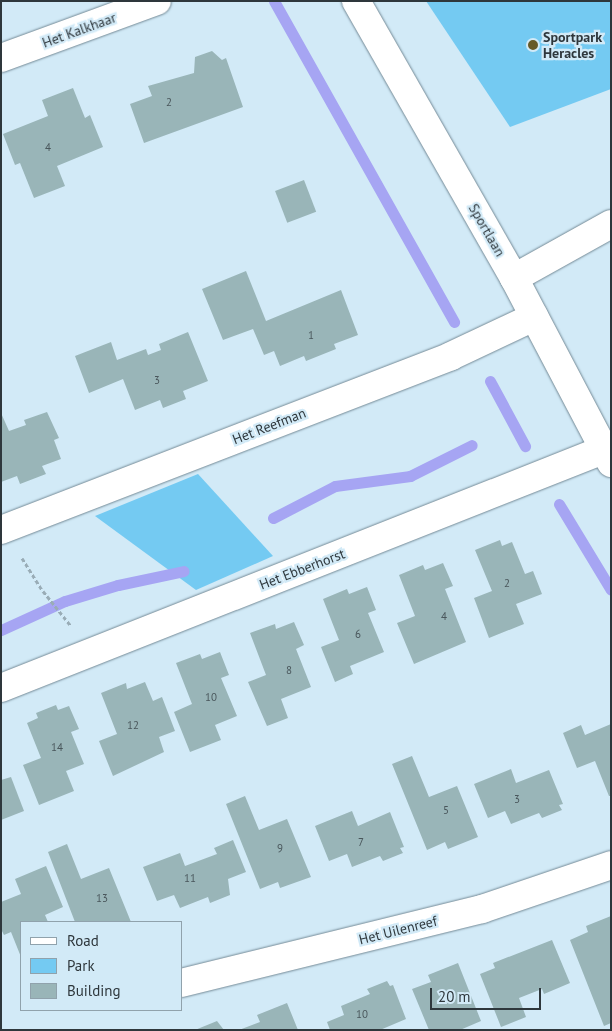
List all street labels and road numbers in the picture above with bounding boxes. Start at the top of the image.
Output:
street label: Het Kalkhaar [40,9,118,51]
street label: Sportlaan [465,201,509,259]
street label: Het Reefman [230,404,308,448]
street label: Het Ebberhorst [257,545,347,593]
street label: Het Uilenreef [357,912,439,948]

